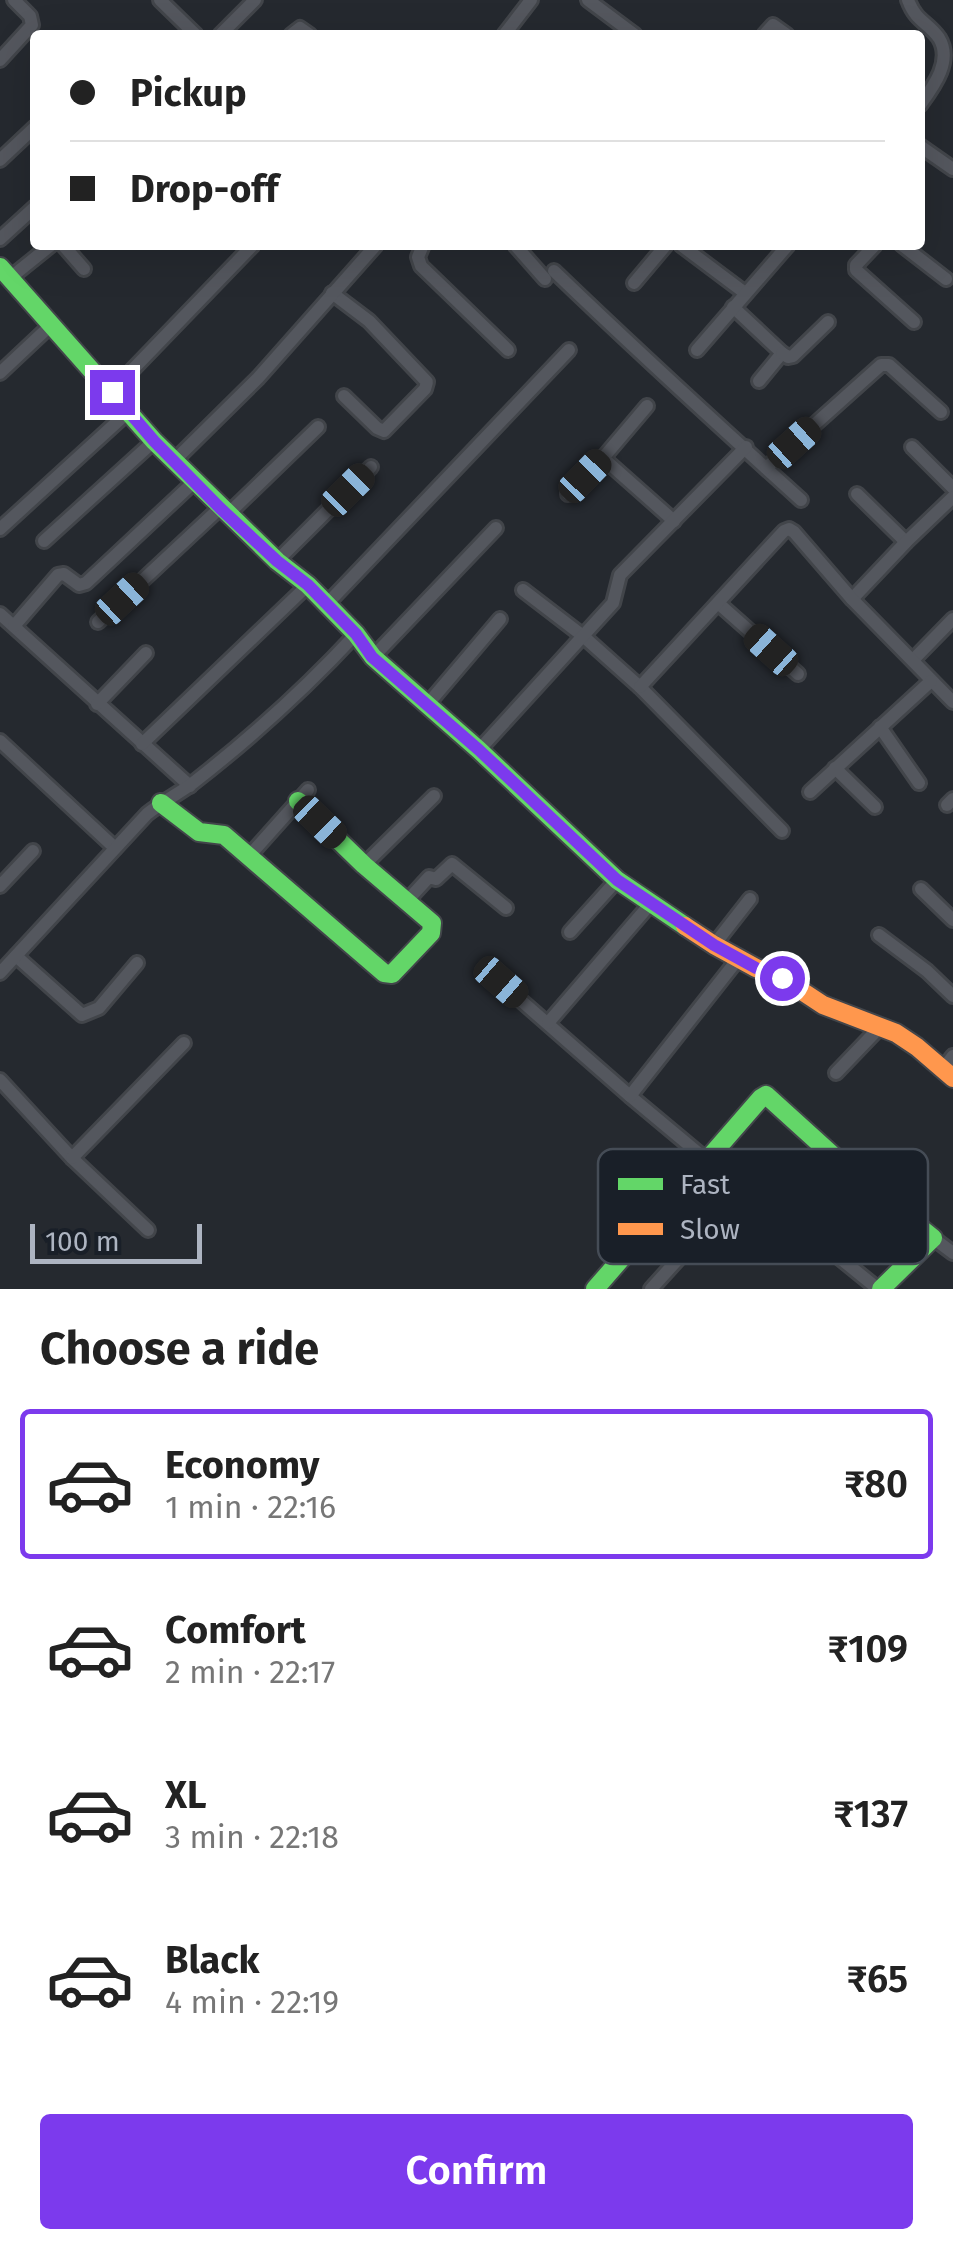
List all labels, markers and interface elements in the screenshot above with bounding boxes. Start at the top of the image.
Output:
text: Pickup [130,70,247,116]
text: Drop-off [130,166,278,212]
route end [90,370,135,415]
car [762,412,826,474]
car [553,444,617,508]
car [316,458,380,522]
car [90,568,154,630]
car [739,619,803,681]
car [288,790,352,854]
car [469,951,533,1013]
route start [760,956,805,1001]
legend [598,1149,928,1264]
text: Fast [680,1168,731,1201]
text: Slow [680,1213,740,1246]
scale bar [30,1219,202,1264]
text: 100 m [45,1225,120,1258]
text: Choose a ride [40,1322,319,1376]
icon: car [45,1439,135,1529]
text: Economy [165,1442,320,1488]
text: ₹80 [844,1461,908,1507]
text: 1 min · 22:16 [165,1488,336,1526]
icon: car [45,1604,135,1694]
text: Comfort [165,1607,306,1653]
text: ₹109 [828,1626,908,1672]
text: 2 min · 22:17 [165,1653,335,1691]
icon: car [45,1769,135,1859]
text: XL [165,1772,207,1818]
text: ₹137 [833,1791,908,1837]
text: 3 min · 22:18 [165,1818,339,1856]
icon: car [45,1934,135,2024]
text: Black [165,1937,260,1983]
text: ₹65 [847,1956,908,2002]
text: 4 min · 22:19 [165,1983,339,2021]
button: Confirm [40,2114,913,2229]

